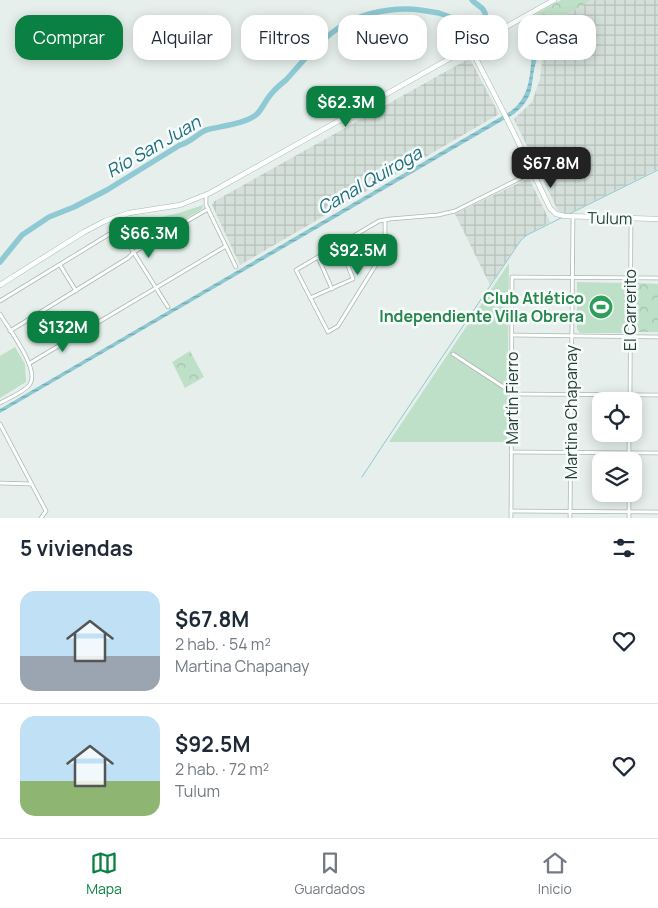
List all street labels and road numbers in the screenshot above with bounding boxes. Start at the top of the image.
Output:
street label: Tulum [587,207,633,229]
street label: El Carrerito [619,269,641,351]
street label: Martina Chapanay [560,344,582,479]
street label: Martín Fierro [501,352,523,444]

